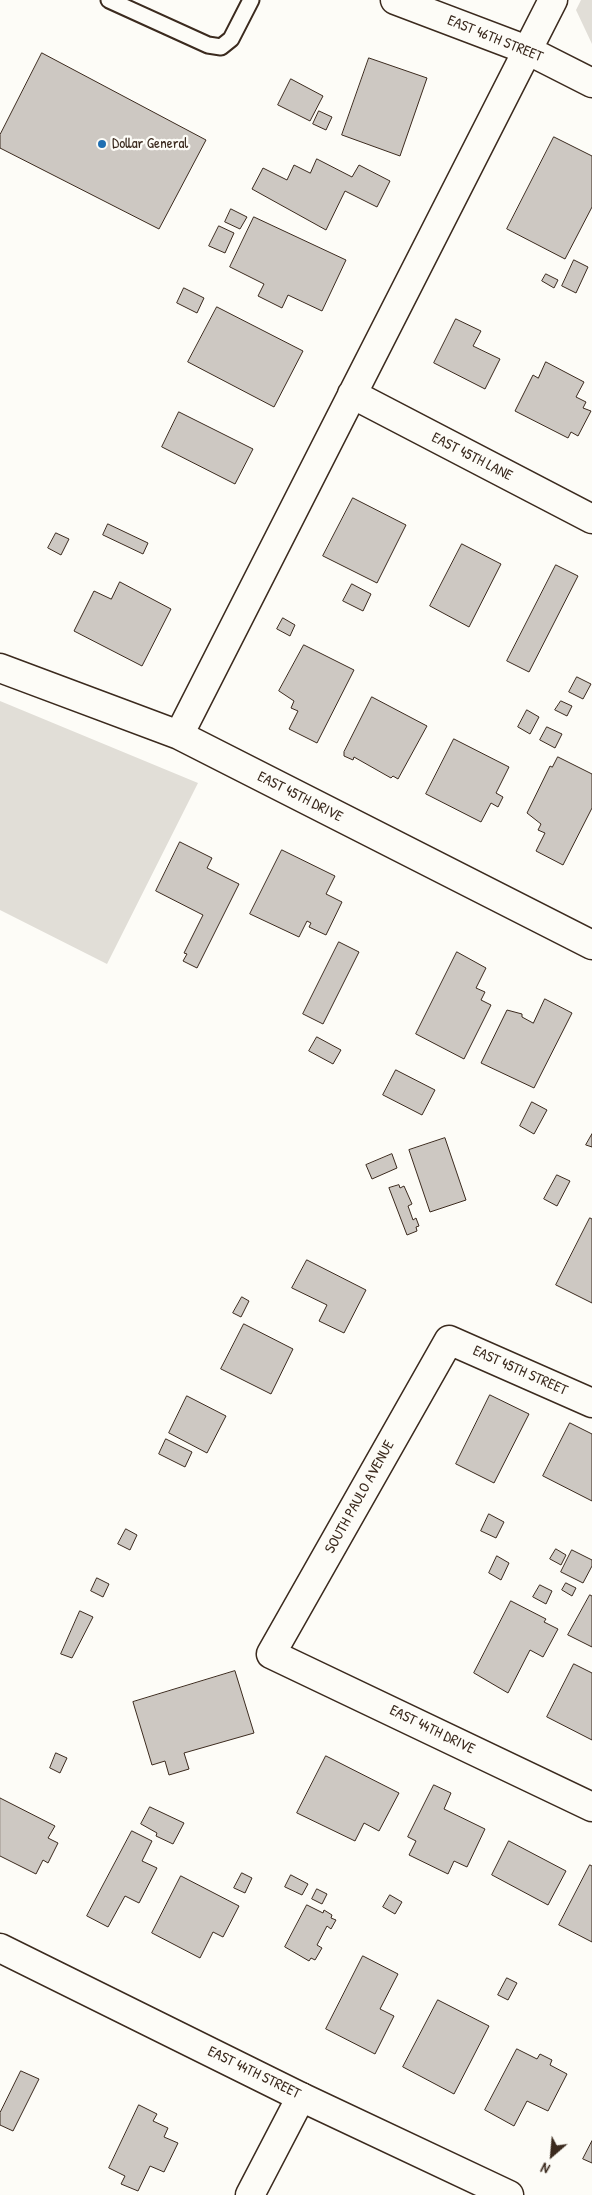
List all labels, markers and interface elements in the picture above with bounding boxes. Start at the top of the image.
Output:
street label: EAST 46TH STREET [445,12,545,66]
place label: Dollar General [112,135,188,153]
marker: Dollar General [96,138,108,150]
street label: EAST 45TH LANE [429,429,515,485]
street label: EAST 45TH DRIVE [254,768,346,826]
street label: EAST 45TH STREET [470,1342,570,1400]
street label: SOUTH PAULO AVENUE [321,1437,399,1557]
street label: EAST 44TH DRIVE [386,1702,478,1758]
street label: EAST 44TH STREET [205,2043,303,2103]
north arrow [527,2130,577,2180]
text: N [537,2159,553,2179]

